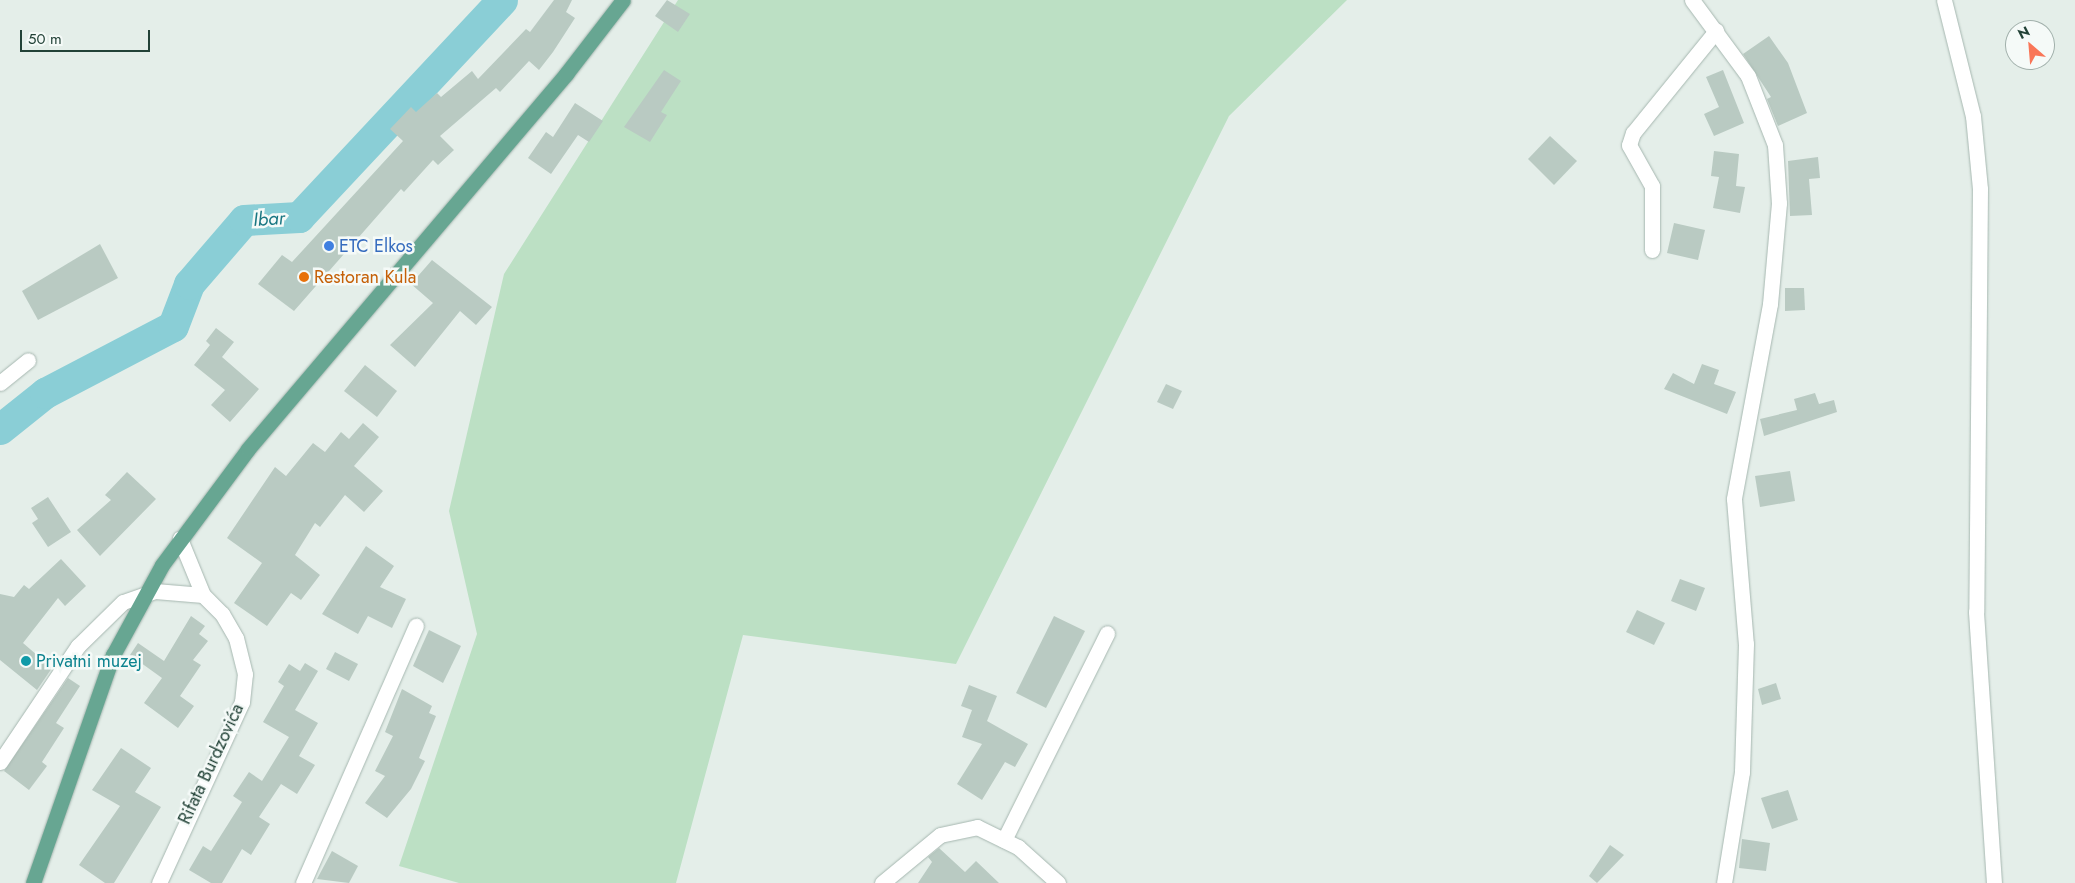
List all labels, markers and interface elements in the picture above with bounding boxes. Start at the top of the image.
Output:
scale bar [22,20,152,52]
north arrow [2005,20,2055,70]
text: N [2014,21,2033,44]
text: 50 m [28,28,62,50]
water label: Ibar [252,207,286,231]
place label: ETC Elkos [339,235,413,257]
marker: ETC Elkos [323,240,335,252]
place label: Restoran Kula [314,266,416,288]
marker: Restoran Kula [298,271,310,283]
place label: Privatni muzej [36,650,142,672]
marker: Privatni muzej [20,655,32,667]
street label: Rifata Burdzovića [174,700,248,828]

